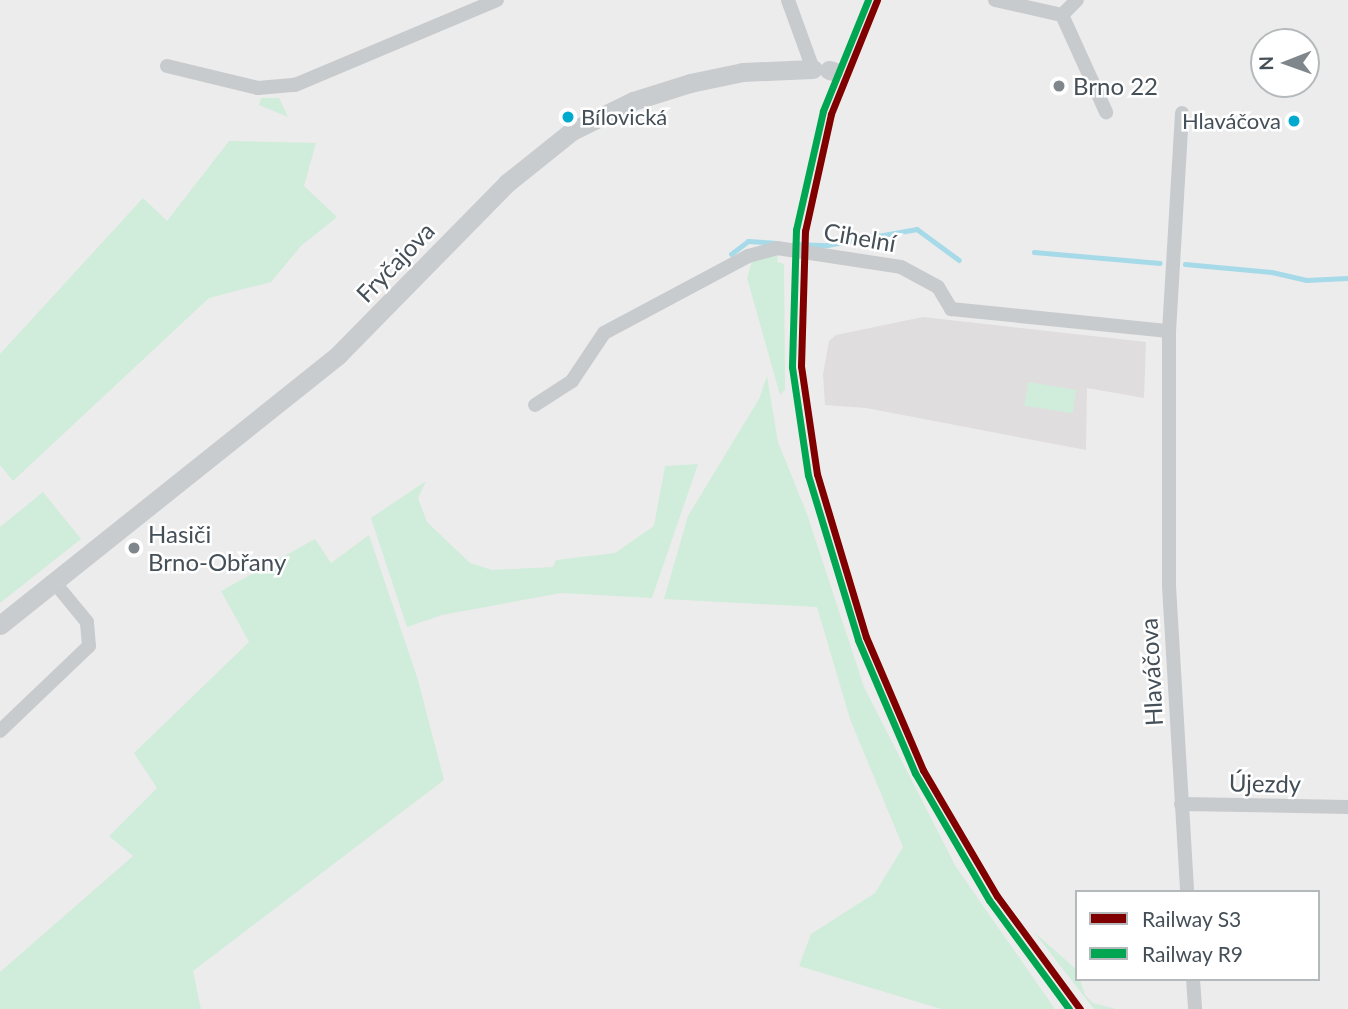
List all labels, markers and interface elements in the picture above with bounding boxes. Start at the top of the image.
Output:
north arrow [1250,28,1320,98]
text: N [1254,56,1277,71]
place label: Brno 22 [1073,72,1158,100]
marker: Brno 22 [1051,78,1067,94]
place label: Bílovická [581,104,667,130]
place label: Hlaváčova [1182,108,1281,134]
marker: Bílovická [561,110,575,124]
marker: Hlaváčova [1287,114,1301,128]
street label: Fryčajova [350,216,440,308]
street label: Cihelní [822,217,898,257]
place label: Hasiči Brno-Obřany [148,520,286,576]
marker: Hasiči Brno-Obřany [126,540,142,556]
street label: Hlaváčova [1134,617,1168,727]
street label: Újezdy [1229,768,1301,798]
legend [1075,890,1320,981]
text: Railway S3 [1142,906,1241,931]
text: Railway R9 [1142,941,1243,966]

